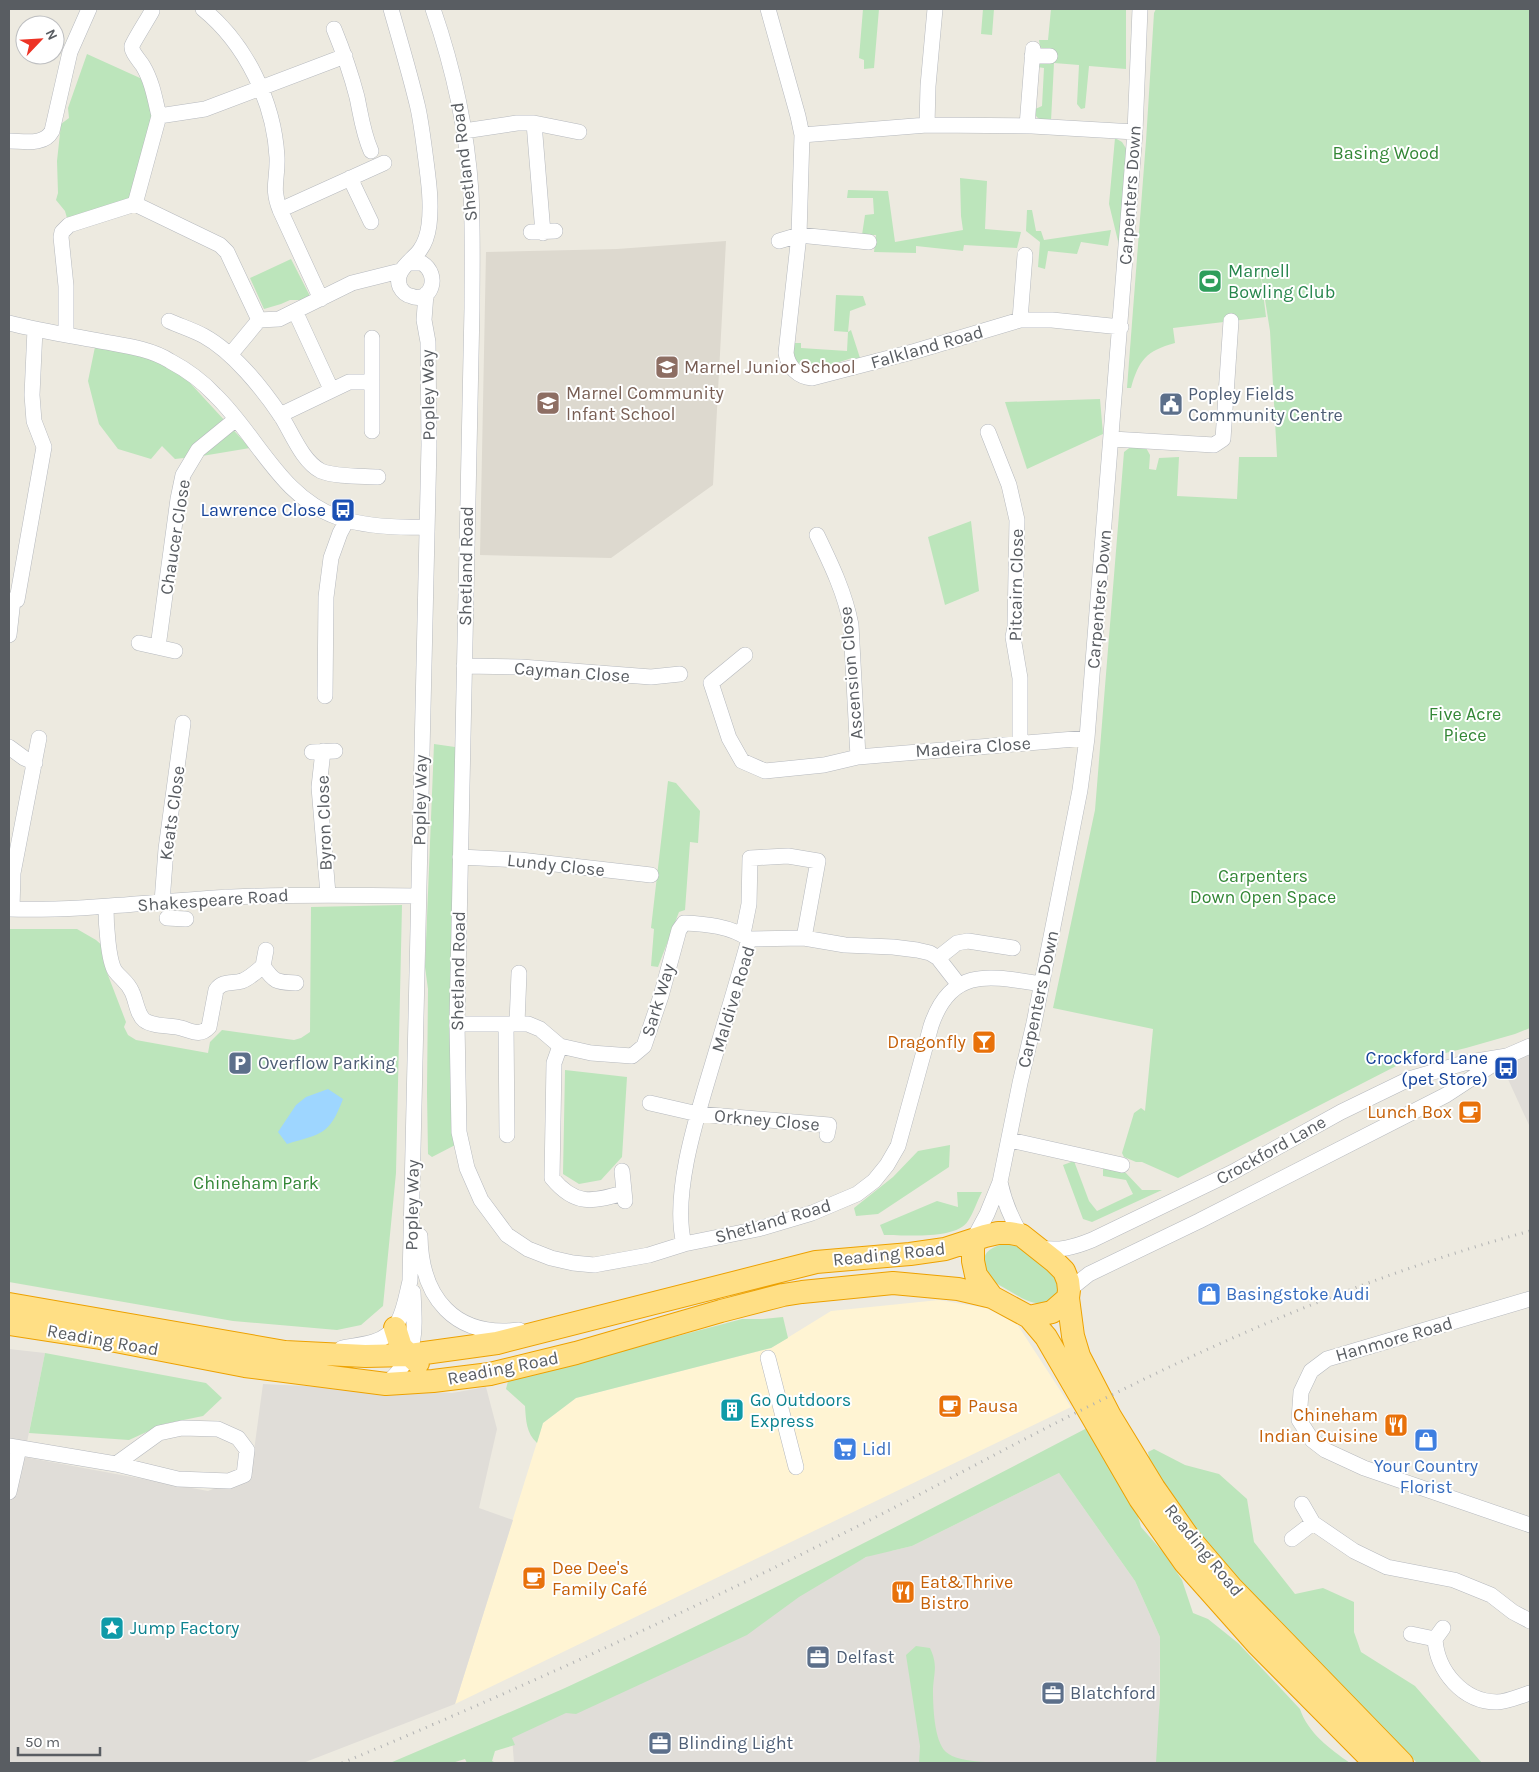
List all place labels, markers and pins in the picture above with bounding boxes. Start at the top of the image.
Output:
place label: Marnell Bowling Club [1228,260,1335,303]
sports icon: Marnell Bowling Club [1197,268,1223,294]
school or university icon: Marnel Junior School [654,354,680,380]
place label: Marnel Junior School [684,356,856,378]
place label: Marnel Community Infant School [566,382,725,425]
place label: Popley Fields Community Centre [1188,383,1343,426]
school or university icon: Marnel Community Infant School [535,390,561,416]
public building icon: Popley Fields Community Centre [1158,391,1184,417]
bus stop icon: Lawrence Close [330,497,356,523]
place label: Lawrence Close [201,499,326,521]
bar icon: Dragonfly [971,1029,997,1055]
place label: Dragonfly [887,1031,967,1053]
place label: Crockford Lane (pet Store) [1366,1047,1488,1090]
parking icon: Overflow Parking [227,1050,253,1076]
place label: Overflow Parking [258,1052,396,1074]
bus stop icon: Crockford Lane (pet Store) [1493,1055,1519,1081]
cafe icon: Lunch Box [1457,1099,1483,1125]
place label: Lunch Box [1367,1101,1452,1123]
shop icon: Basingstoke Audi [1196,1281,1222,1307]
place label: Basingstoke Audi [1226,1283,1370,1305]
place label: Go Outdoors Express [750,1389,851,1432]
cafe icon: Pausa [937,1393,963,1419]
place label: Pausa [968,1395,1018,1417]
building icon: Go Outdoors Express [719,1397,745,1423]
place label: Chineham Indian Cuisine [1259,1404,1378,1447]
restaurant icon: Chineham Indian Cuisine [1383,1412,1409,1438]
shop icon: Your Country Florist [1413,1427,1439,1453]
supermarket icon: Lidl [832,1436,858,1462]
place label: Lidl [862,1438,891,1460]
place label: Your Country Florist [1374,1455,1479,1498]
place label: Dee Dee's Family Café [552,1557,647,1600]
cafe icon: Dee Dee's Family Café [521,1565,547,1591]
place label: Eat&Thrive Bistro [920,1571,1013,1614]
restaurant icon: Eat&Thrive Bistro [890,1579,916,1605]
place icon: Jump Factory [99,1615,125,1641]
place label: Jump Factory [130,1617,240,1639]
office icon: Delfast [805,1644,831,1670]
place label: Delfast [836,1646,895,1668]
office icon: Blatchford [1040,1680,1066,1706]
place label: Blatchford [1070,1682,1156,1704]
office icon: Blinding Light [647,1730,673,1756]
place label: Blinding Light [678,1732,794,1754]

